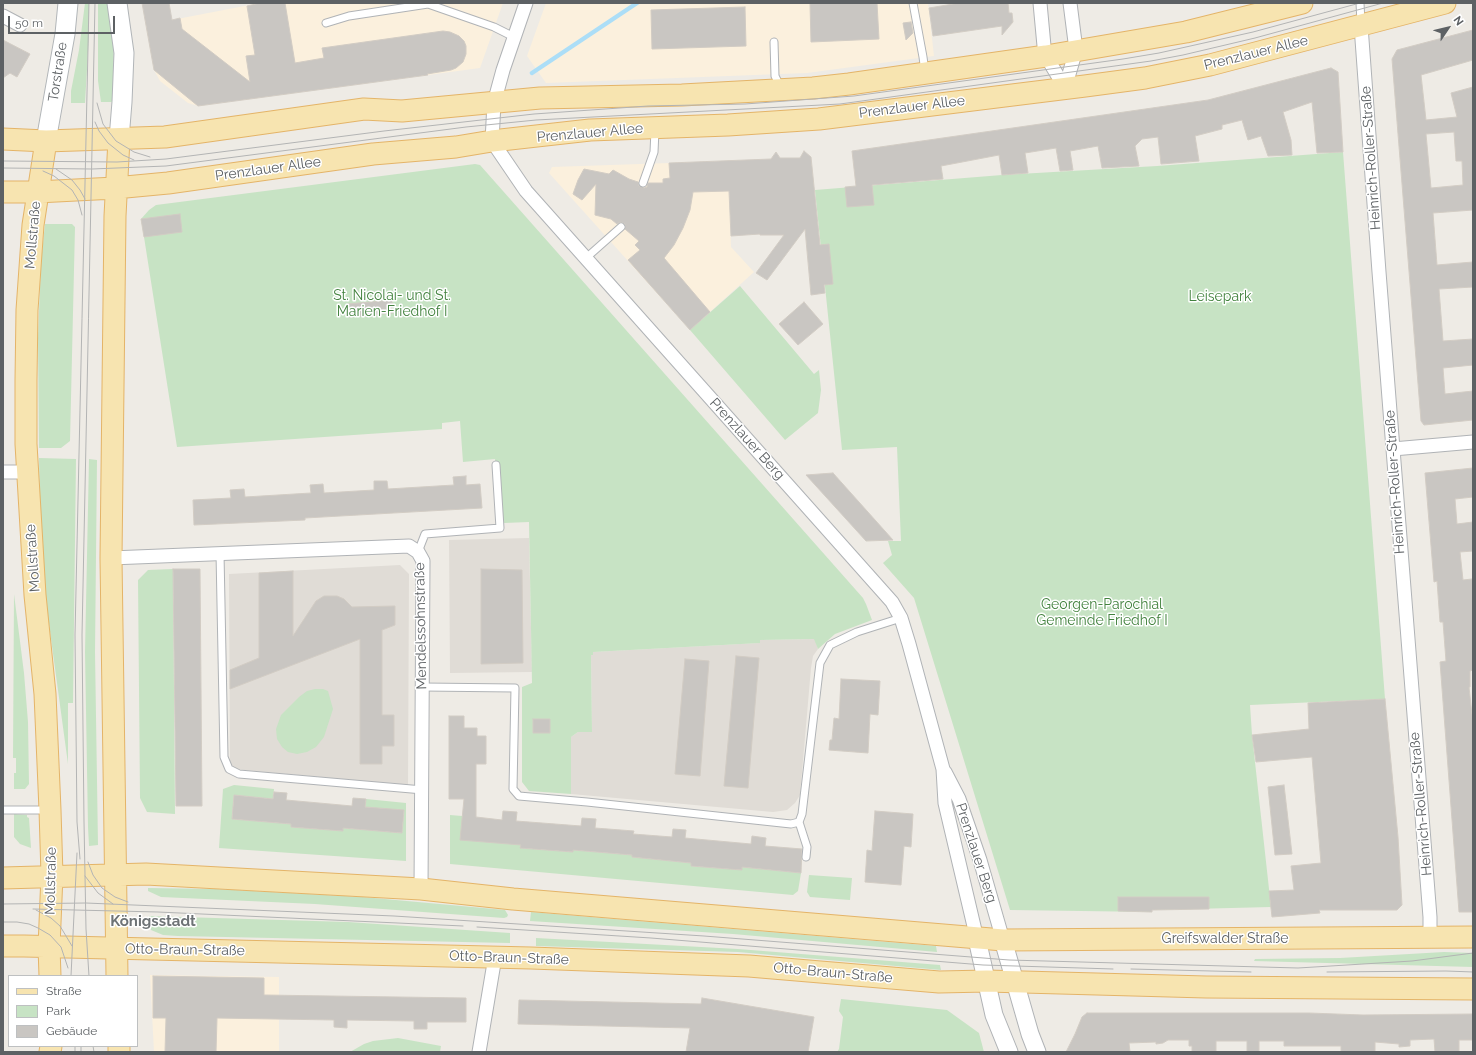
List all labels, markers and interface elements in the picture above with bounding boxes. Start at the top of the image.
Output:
scale bar [10,8,117,34]
north arrow [1428,8,1468,48]
text: N [1451,14,1466,28]
text: 50 m [15,16,43,30]
street label: Prenzlauer Allee [1202,32,1310,74]
street label: Torstraße [45,41,71,103]
street label: Heinrich-Roller-Straße [1358,85,1384,231]
street label: Prenzlauer Allee [858,92,966,122]
street label: Prenzlauer Allee [536,120,644,146]
street label: Prenzlauer Allee [214,153,322,185]
street label: Mollstraße [22,200,44,270]
park label: St. Nicolai- und St. Marien-Friedhof I [333,288,451,320]
park label: Leisepark [1189,289,1251,305]
street label: Prenzlauer Berg [706,395,788,483]
street label: Heinrich-Roller-Straße [1382,409,1408,555]
street label: Mollstraße [22,523,44,593]
street label: Mendelssohnstraße [411,562,431,690]
park label: Georgen-Parochial Gemeinde Friedhof I [1036,597,1168,630]
street label: Heinrich-Roller-Straße [1406,731,1436,877]
street label: Prenzlauer Berg [952,801,1000,905]
street label: Mollstraße [42,847,60,915]
district label: Königsstadt [110,912,196,930]
street label: Greifswalder Straße [1162,931,1288,947]
street label: Otto-Braun-Straße [125,941,245,959]
street label: Otto-Braun-Straße [449,948,569,968]
street label: Otto-Braun-Straße [773,959,893,987]
legend [8,975,138,1047]
text: Straße [46,984,82,998]
text: Park [46,1004,71,1018]
text: Gebäude [46,1024,97,1038]

